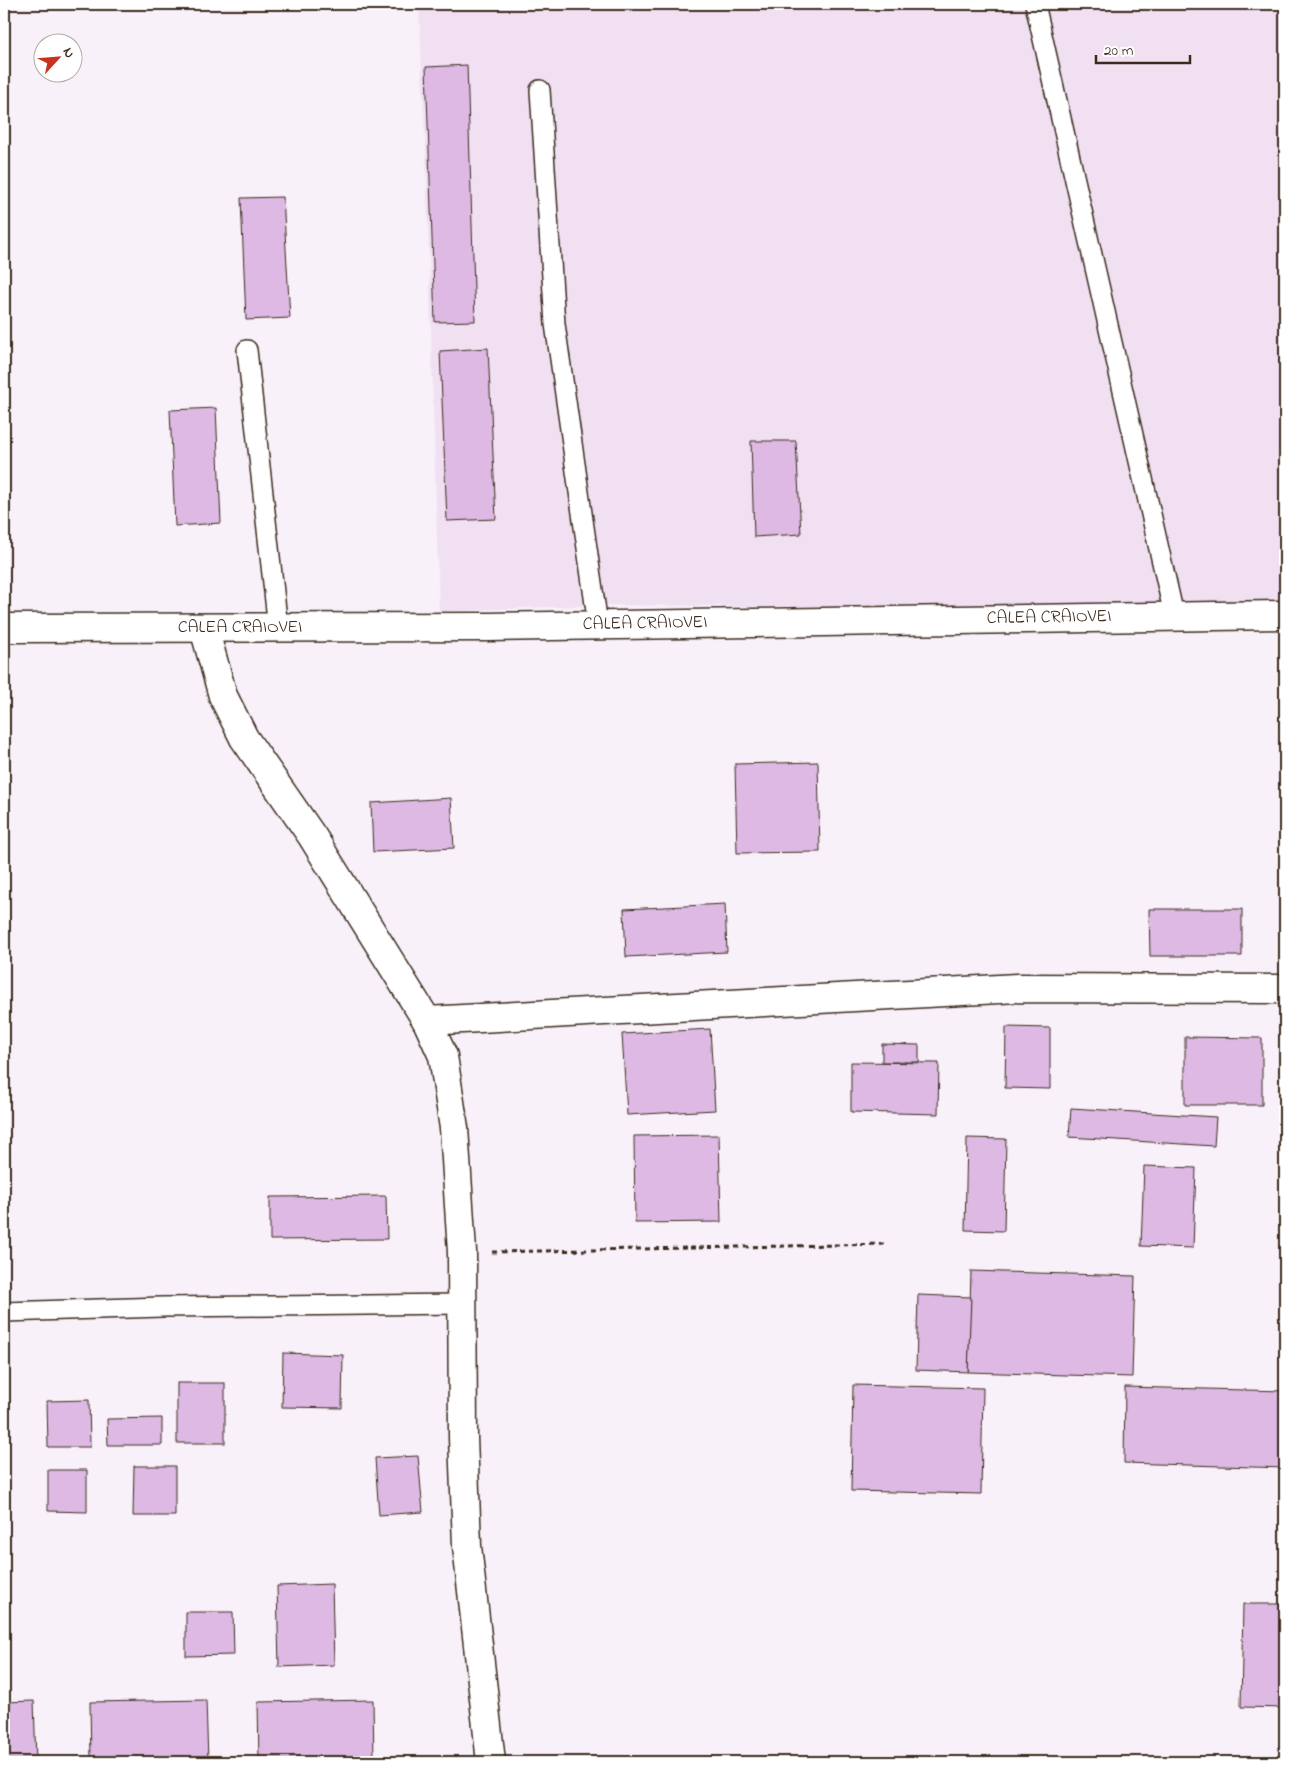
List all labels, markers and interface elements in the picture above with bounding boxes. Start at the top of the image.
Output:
north arrow [32,32,82,82]
scale bar [1096,32,1190,64]
text: 20 m [1104,40,1134,62]
text: N [57,44,80,62]
street label: CALEA CRAIOVEI [986,604,1112,632]
street label: CALEA CRAIOVEI [582,610,708,638]
street label: CALEA CRAIOVEI [178,615,302,641]

